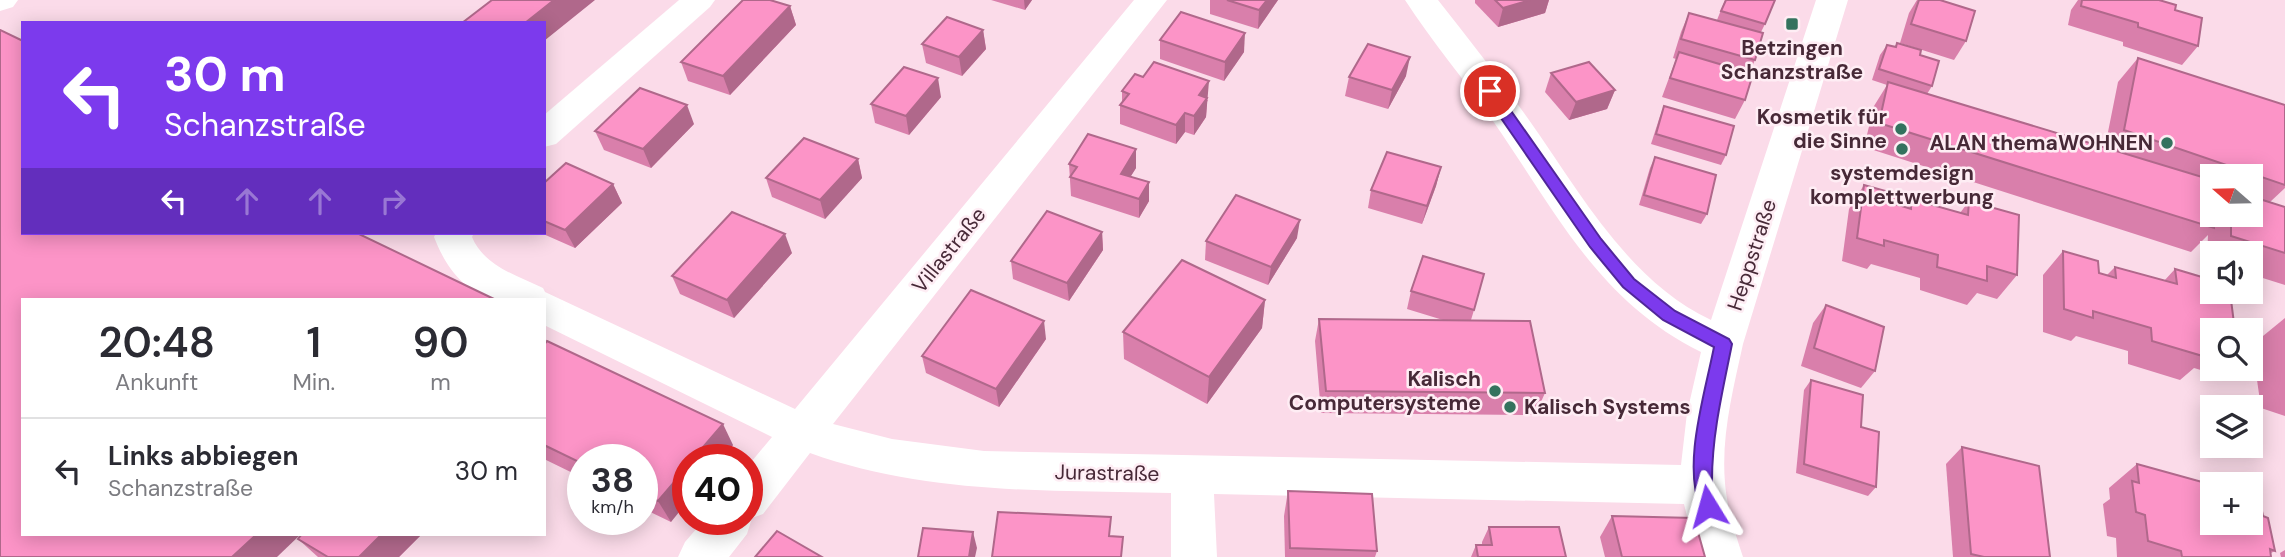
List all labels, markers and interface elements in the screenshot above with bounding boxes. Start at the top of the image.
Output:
marker: Betzingen Schanzstraße [1784,16,1800,32]
place label: Betzingen Schanzstraße [1721,34,1863,86]
text: 30 m [164,42,286,106]
icon: left [49,49,140,140]
pin [1460,61,1520,121]
icon: arrive [1471,72,1509,110]
place label: Kosmetik für die Sinne [1757,103,1887,155]
text: Schanzstraße [164,104,366,146]
marker: Kosmetik für die Sinne [1893,121,1909,137]
place label: ALAN themaWOHNEN [1929,129,2153,157]
marker: ALAN themaWOHNEN [2159,135,2175,151]
marker: systemdesign komplettwerbung [1894,141,1910,157]
place label: systemdesign komplettwerbung [1810,159,1994,211]
north arrow [2200,164,2263,228]
map controls [2200,164,2263,535]
icon: left [155,182,193,220]
icon: ahead [228,182,266,220]
icon: ahead [301,182,339,220]
icon: right [374,182,412,220]
street label: Heppstraße [1721,196,1783,314]
street label: Villastraße [906,201,992,299]
button: sound [2200,241,2263,304]
text: 20:48 [99,315,215,370]
text: 1 [306,315,321,370]
text: 90 [413,315,468,370]
button: search [2200,318,2263,381]
place label: Kalisch Computersysteme [1289,365,1481,417]
text: Ankunft [115,367,198,397]
text: Min. [292,367,335,397]
text: m [430,367,451,397]
marker: Kalisch Computersysteme [1487,383,1503,399]
place label: Kalisch Systems [1524,393,1691,421]
button: layers [2200,395,2263,458]
marker: Kalisch Systems [1502,399,1518,415]
text: Links abbiegen [108,439,298,473]
speed limit sign: 40 [672,444,763,535]
icon: left [49,452,87,490]
text: 30 m [455,454,518,488]
text: 38 [591,457,634,503]
street label: Jurastraße [1054,458,1160,488]
position arrow [1671,469,1745,543]
button: + [2200,472,2263,535]
text: Schanzstraße [108,473,253,503]
text: km/h [591,495,634,519]

